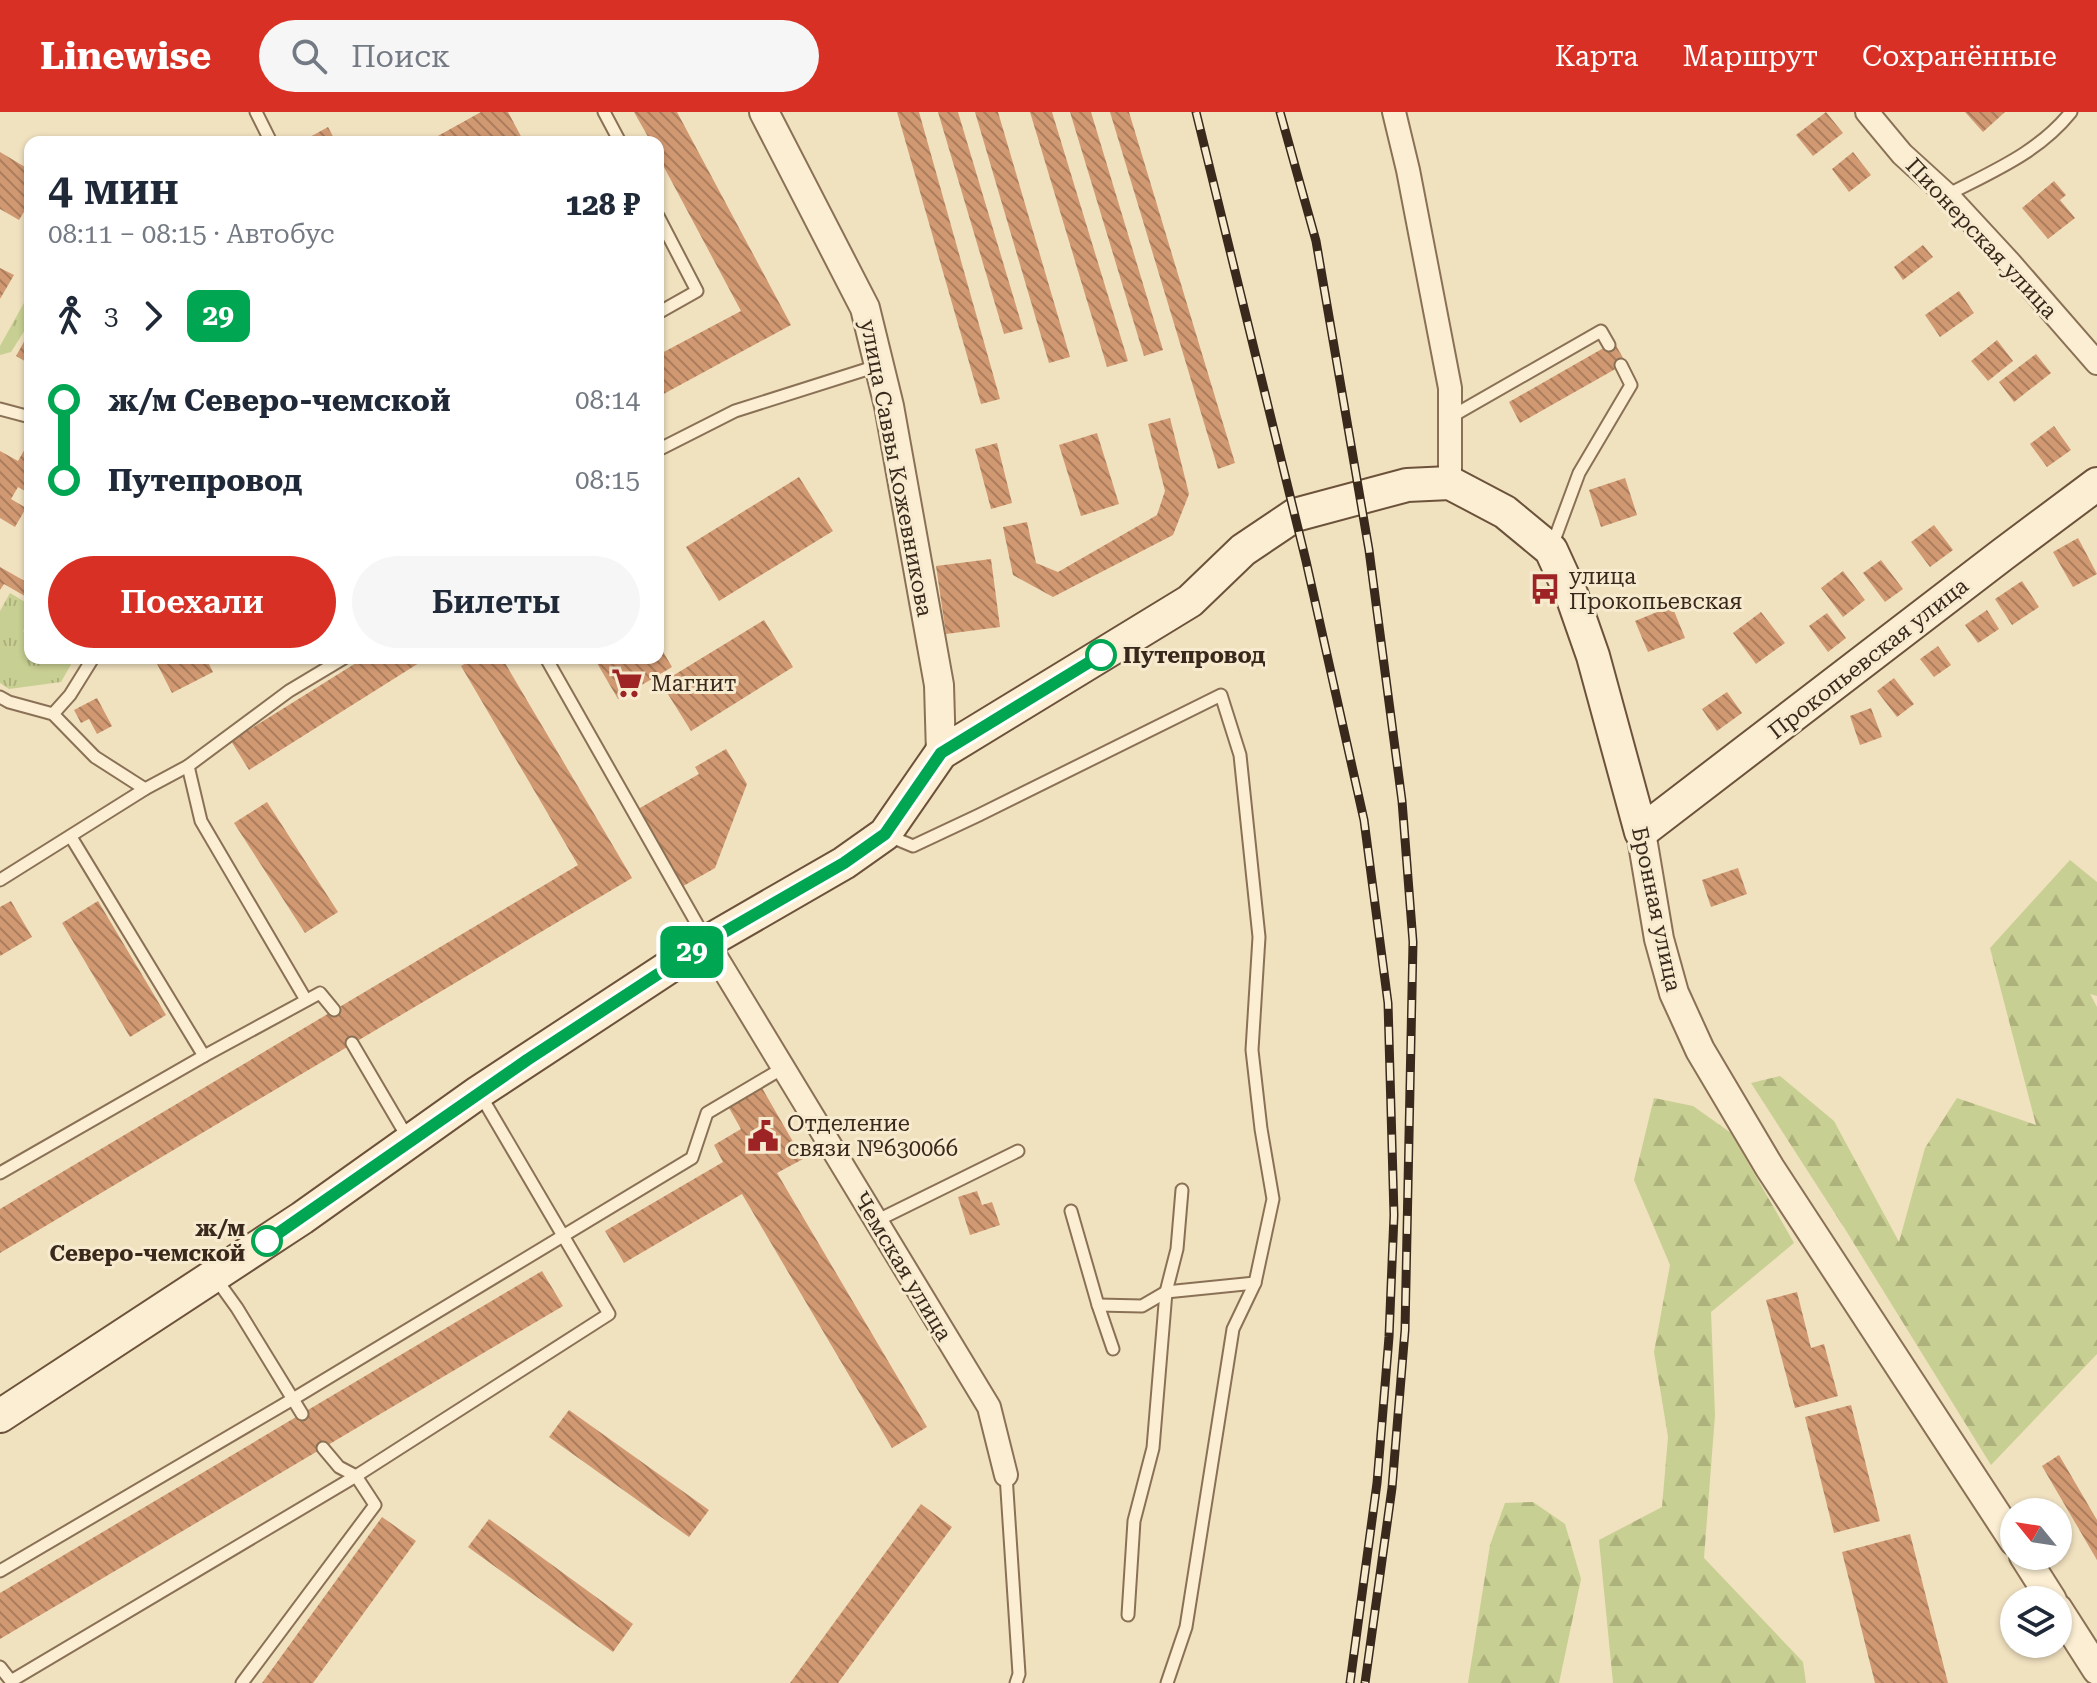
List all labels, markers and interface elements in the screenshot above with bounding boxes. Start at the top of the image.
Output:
search box [259,20,819,92]
text: Linewise [40,34,211,78]
icon: search [287,34,331,78]
text: Поиск [351,39,450,74]
text: Карта [1555,40,1639,73]
text: Маршрут [1683,40,1818,73]
text: Сохранённые [1862,40,2057,73]
street label: Пионерская улица [1901,153,2062,324]
text: 4 мин [48,163,179,215]
text: 128 ₽ [565,187,640,222]
text: 08:11 – 08:15 · Автобус [48,219,335,249]
icon: walk [48,294,92,338]
icon: forward [131,294,175,338]
text: 29 [203,299,234,332]
text: 3 [104,301,119,331]
street label: улица Саввы Кожевникова [855,317,938,619]
text: ж/м Северо-чемской [108,383,451,418]
text: 08:14 [575,385,640,415]
text: Путепровод [108,463,302,498]
text: 08:15 [575,465,640,495]
button: Поехали [48,556,336,648]
button: Билеты [352,556,640,648]
place label: улица Прокопьевская [1569,564,1742,614]
bus stop icon: улица Прокопьевская [1528,572,1562,606]
street label: Прокопьевская улица [1764,573,1973,744]
marker: Путепровод [1086,640,1116,670]
place label: Путепровод [1123,643,1265,668]
supermarket icon: Магнит [610,666,644,700]
place label: Магнит [651,671,736,696]
street label: Бронная улица [1627,824,1686,994]
line badge: 29 [656,926,728,978]
text: 29 [676,935,708,968]
place label: Отделение связи №630066 [787,1111,958,1161]
public building icon: Отделение связи №630066 [746,1119,780,1153]
street label: Чемская улица [848,1187,957,1345]
place label: ж/м Северо-чемской [49,1216,245,1266]
marker: ж/м Северо-чемской [252,1226,282,1256]
north arrow [2000,1498,2072,1570]
map controls [2000,1498,2072,1658]
button: layers [2000,1586,2072,1658]

